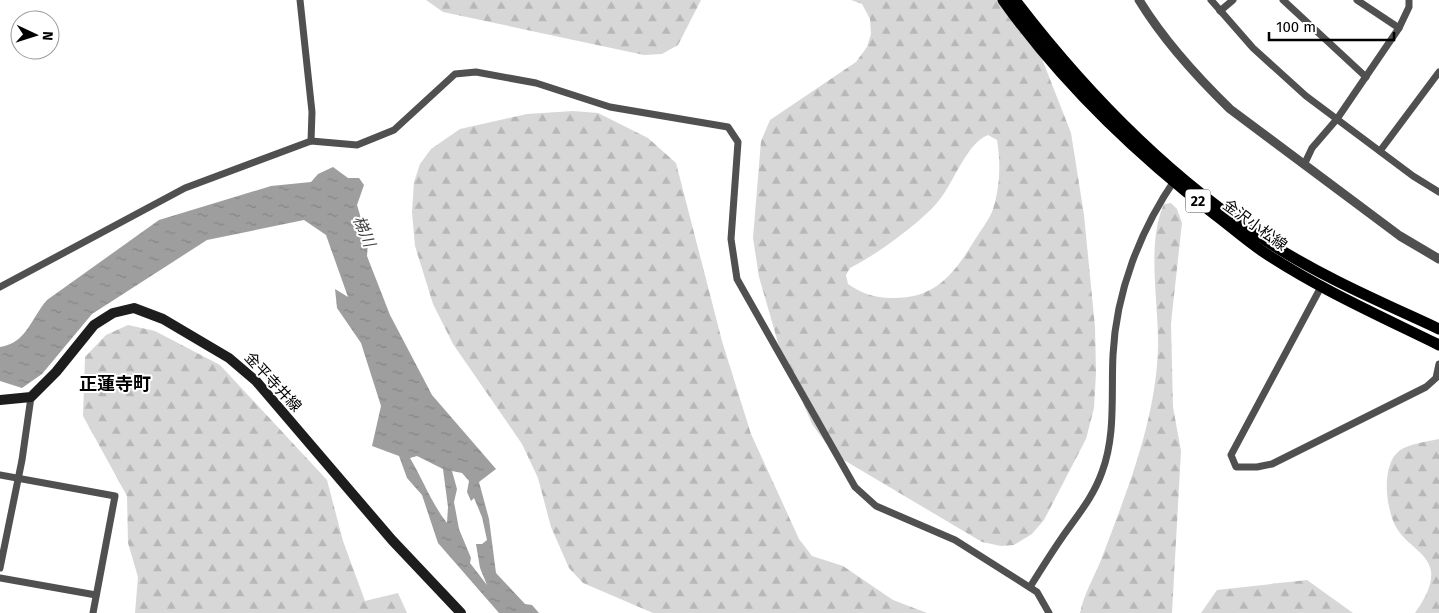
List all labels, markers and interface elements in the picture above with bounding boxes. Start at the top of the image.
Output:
north arrow [10,10,60,60]
scale bar [1269,10,1394,42]
text: 100 m [1276,18,1316,36]
text: N [39,31,56,41]
road number: 22 [1186,190,1210,212]
street label: 金沢小松線 [1219,196,1291,254]
water label: 梯川 [349,213,380,251]
street label: 金平寺井線 [241,348,305,416]
district label: 正蓮寺町 [79,373,151,395]

